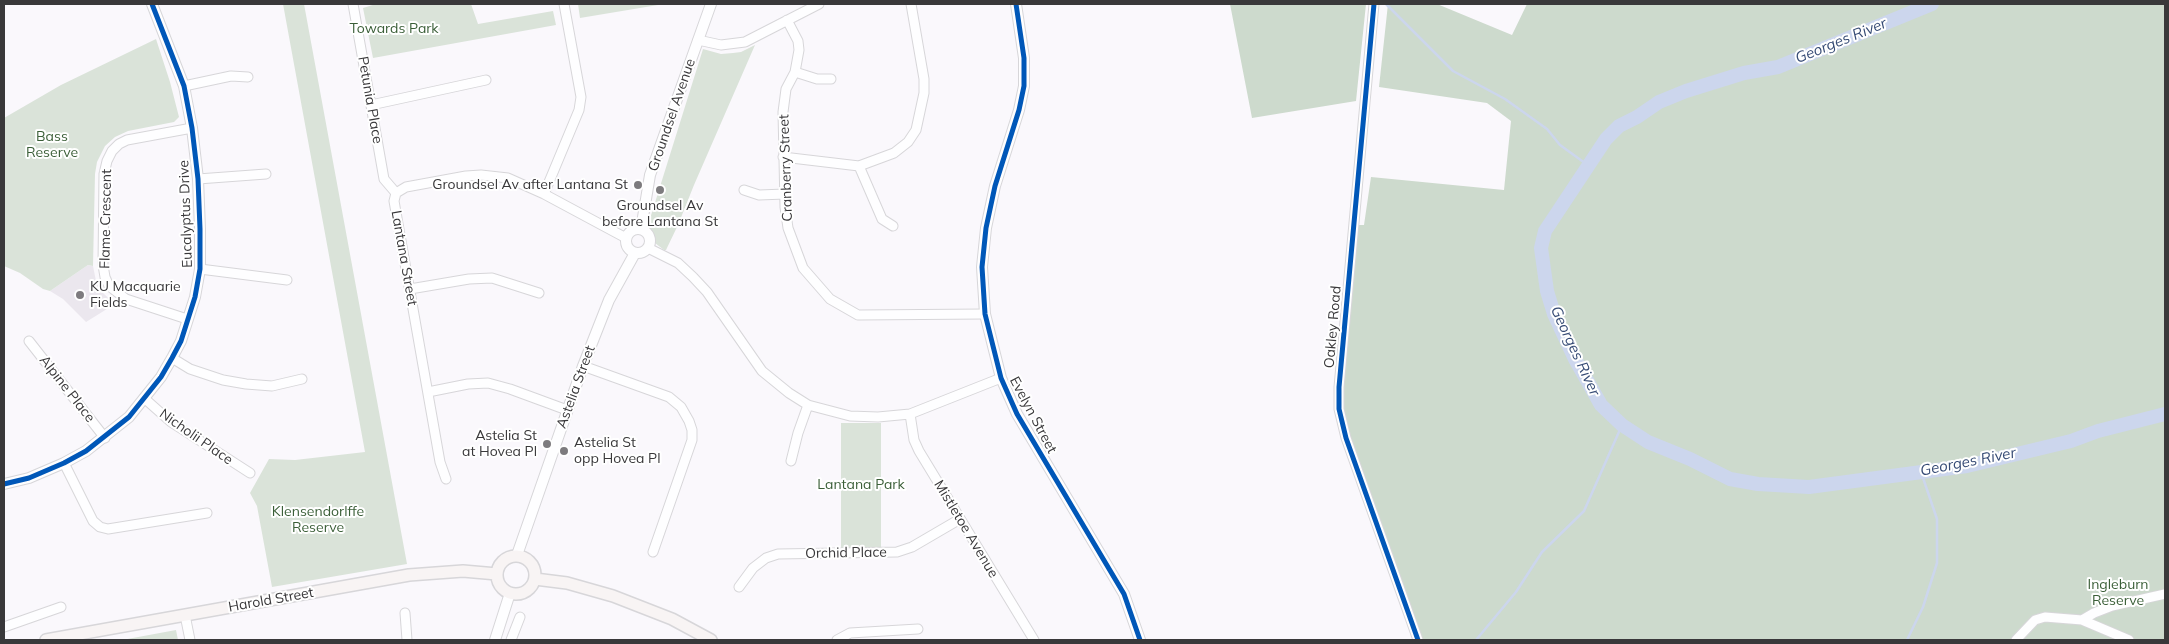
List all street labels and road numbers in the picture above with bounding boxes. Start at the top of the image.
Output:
street label: Petunia Place [354,55,386,145]
street label: Groundsel Avenue [645,56,699,174]
street label: Cranberry Street [776,114,796,222]
street label: Eucalyptus Drive [176,160,196,268]
street label: Flame Crescent [97,169,115,269]
street label: Lantana Street [387,209,421,307]
street label: Oakley Road [1321,285,1345,369]
street label: Astelia Street [553,343,599,431]
street label: Alpine Place [36,352,98,426]
street label: Evelyn Street [1006,374,1060,456]
street label: Nicholii Place [156,406,236,468]
street label: Mistletoe Avenue [930,477,1002,581]
street label: Orchid Place [805,544,887,562]
street label: Harold Street [227,584,315,616]

